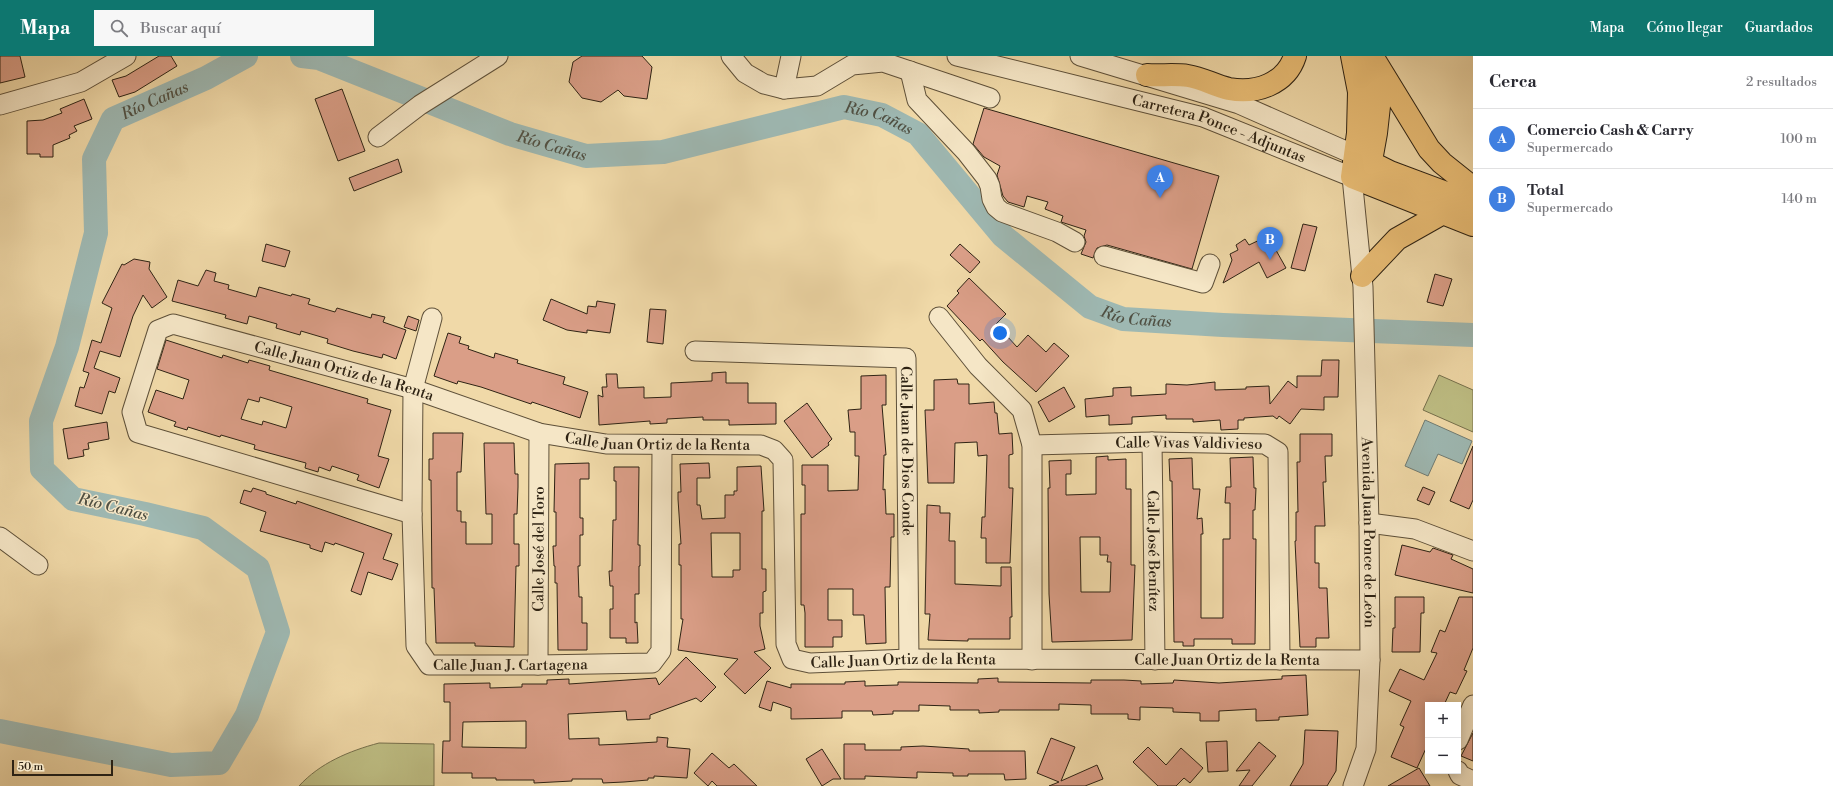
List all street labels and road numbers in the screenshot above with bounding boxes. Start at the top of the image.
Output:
street label: Carretera Ponce - Adjuntas [1130,90,1309,167]
street label: Calle Juan Ortiz de la Renta [252,337,437,405]
street label: Calle Juan de Dios Conde [897,366,917,536]
street label: Calle Juan Ortiz de la Renta [563,428,751,454]
street label: Calle Vivas Valdivieso [1115,432,1263,453]
street label: Avenida Juan Ponce de León [1357,436,1379,628]
street label: Calle José del Toro [529,486,548,612]
street label: Calle José Benítez [1143,490,1164,612]
street label: Calle Juan Ortiz de la Renta [810,649,996,672]
street label: Calle Juan Ortiz de la Renta [1134,650,1320,669]
street label: Calle Juan J. Cartagena [433,655,588,675]

